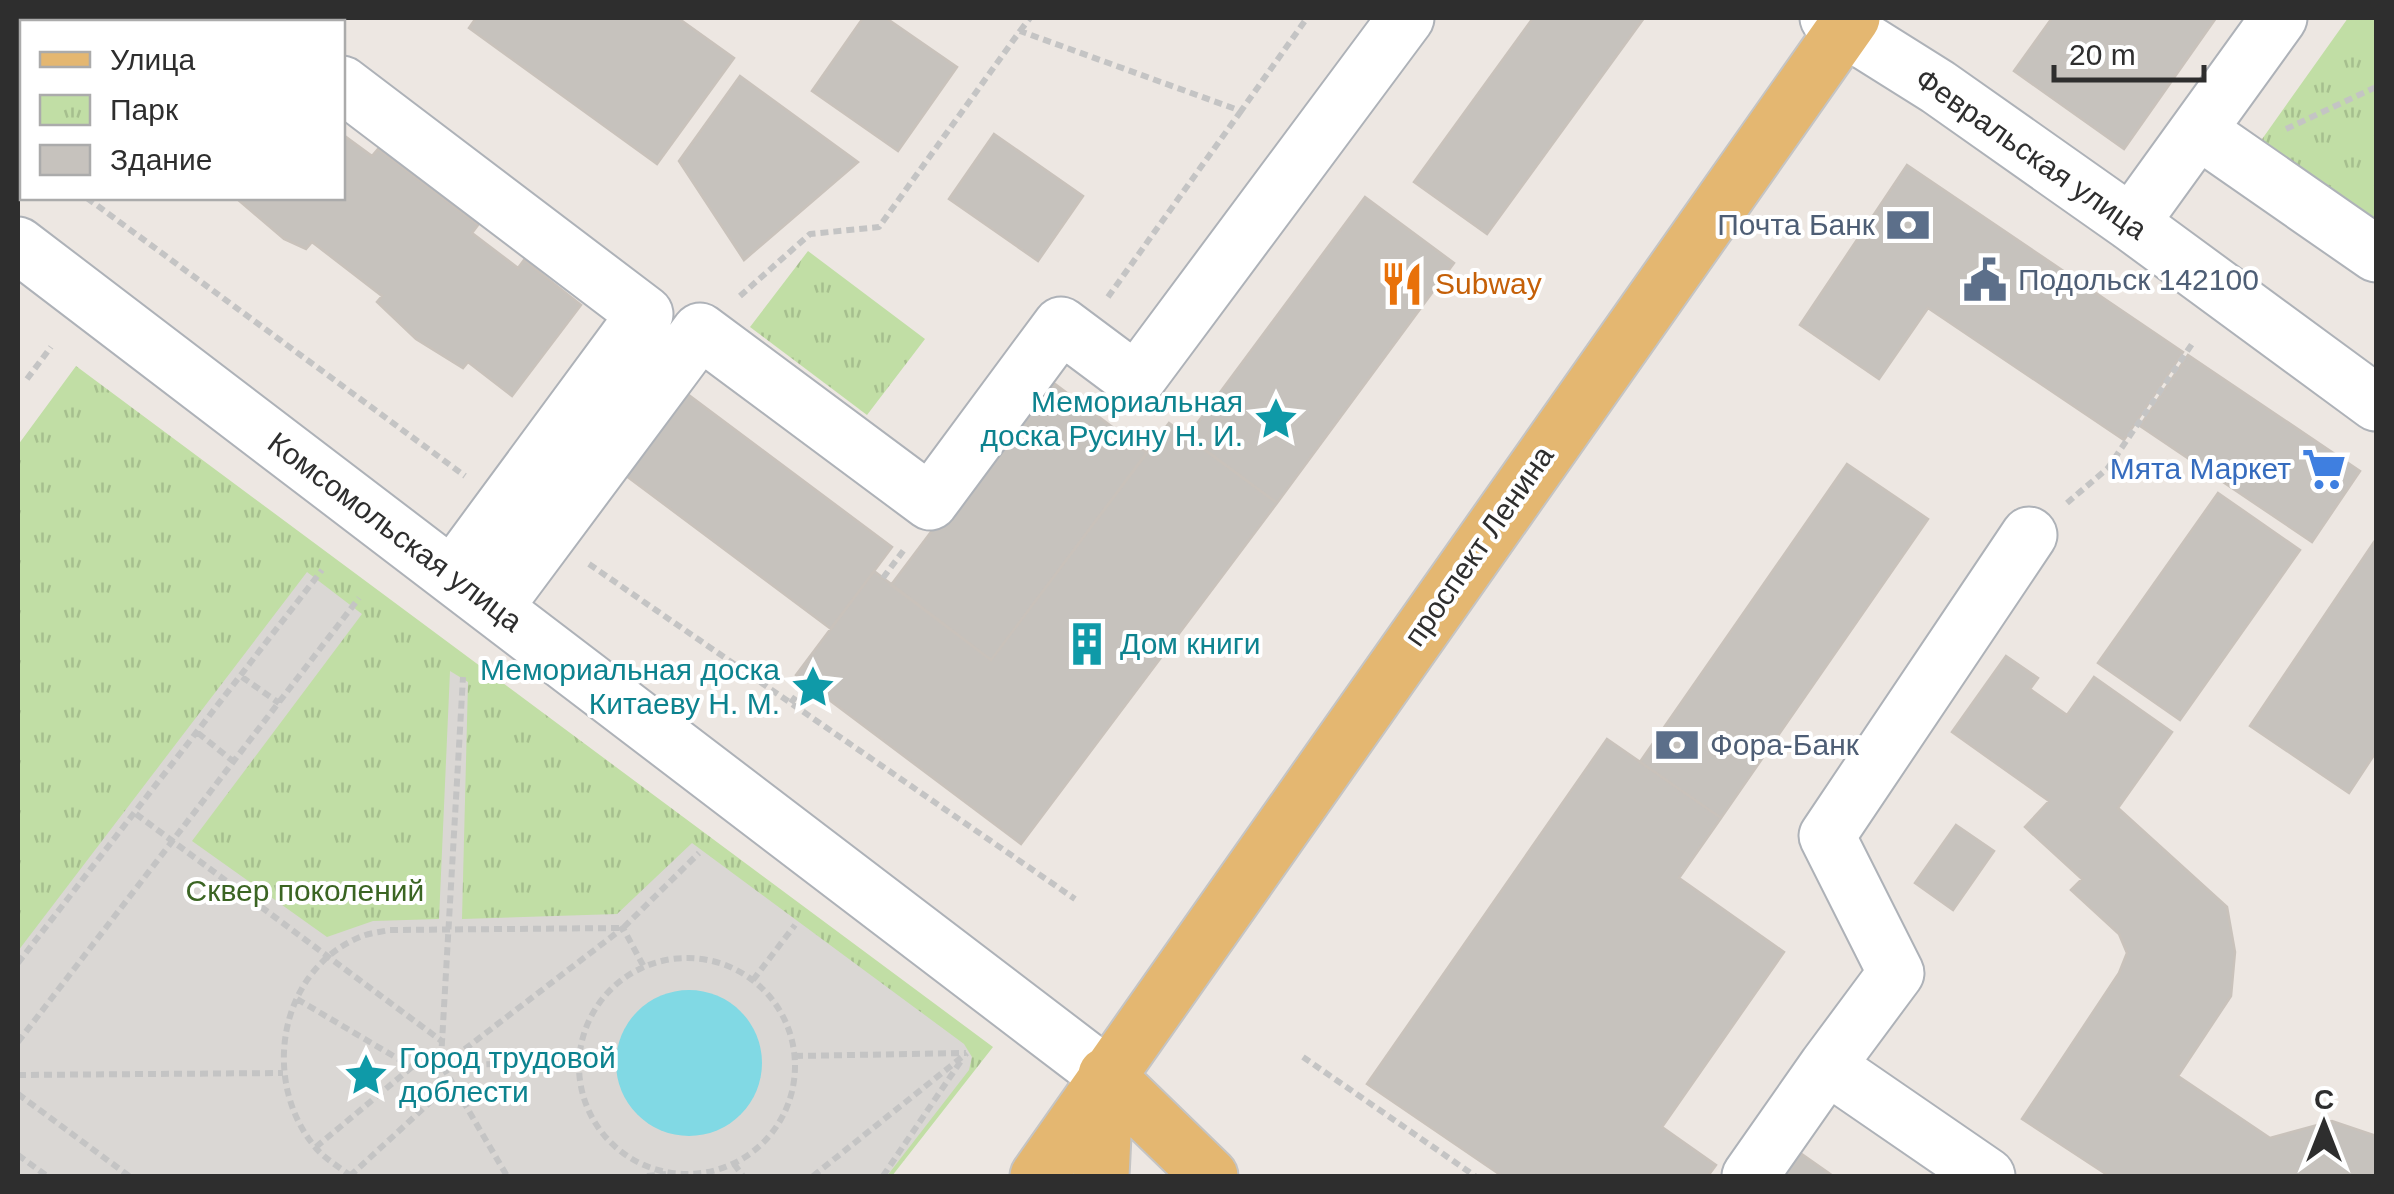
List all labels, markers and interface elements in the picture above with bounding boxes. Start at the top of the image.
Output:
legend [20,20,345,200]
scale bar [2054,20,2204,82]
text: 20 m [2069,38,2136,71]
text: Улица [110,43,195,76]
street label: Февральская улица [1909,61,2153,246]
text: Парк [110,93,179,126]
text: Здание [110,143,212,176]
bank icon: Почта Банк [1884,201,1932,249]
place label: Почта Банк [1717,208,1876,241]
public building icon: Подольск 142100 [1961,256,2009,304]
restaurant icon: Subway [1378,260,1426,308]
place label: Подольск 142100 [2018,263,2259,296]
place label: Subway [1435,267,1542,300]
place label: Мемориальная доска Русину Н. И. [980,385,1243,452]
place icon: Мемориальная доска Русину Н. И. [1252,395,1300,443]
street label: Комсомольская улица [262,425,529,638]
street label: проспект Ленина [1397,439,1560,652]
supermarket icon: Мята Маркет [2300,445,2348,493]
place label: Мята Маркет [2110,452,2291,485]
building icon: Дом книги [1063,620,1111,668]
place label: Дом книги [1120,627,1260,660]
place label: Мемориальная доска Китаеву Н. М. [480,653,780,720]
place icon: Мемориальная доска Китаеву Н. М. [789,663,837,711]
bank icon: Фора-Банк [1653,721,1701,769]
place label: Фора-Банк [1710,728,1860,761]
park label: Сквер поколений [186,874,424,907]
place label: Город трудовой доблести [399,1041,616,1108]
place icon: Город трудовой доблести [342,1051,390,1099]
north arrow [2274,1074,2374,1174]
text: С [2314,1084,2334,1115]

